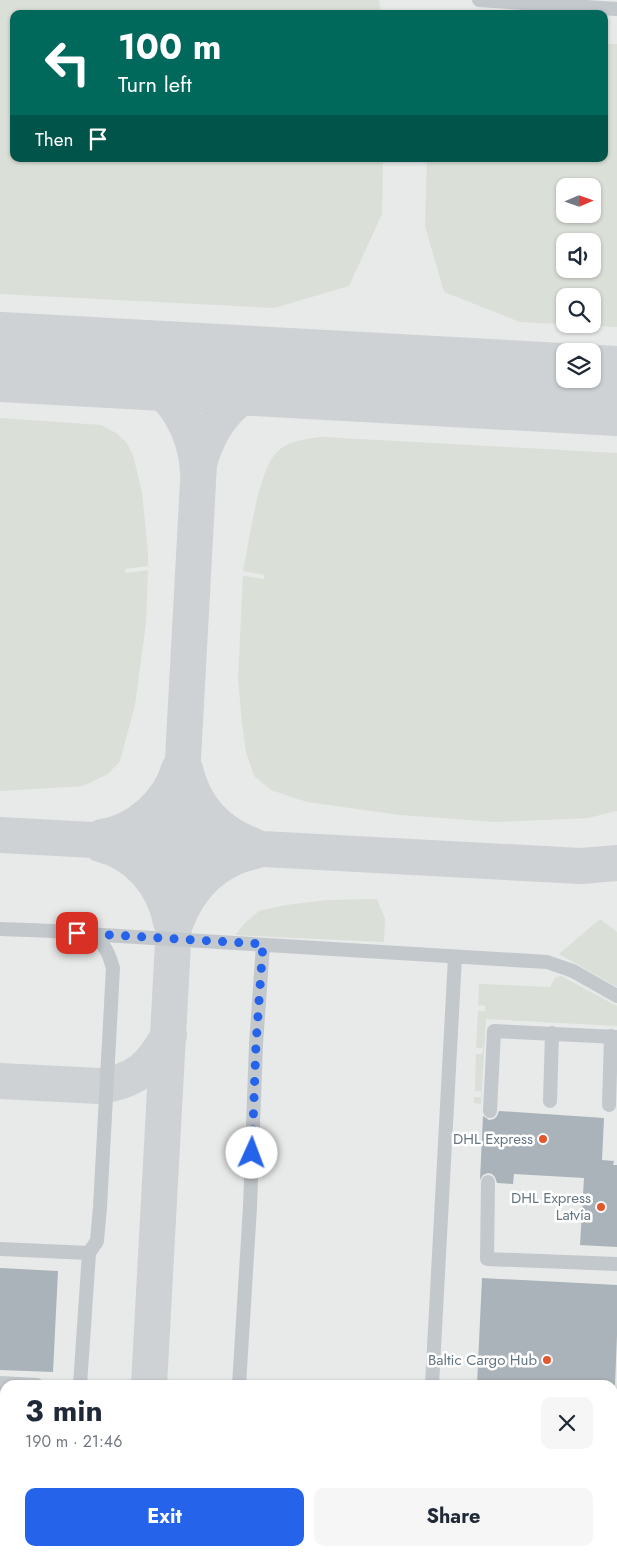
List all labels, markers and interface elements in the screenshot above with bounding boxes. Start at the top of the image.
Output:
text: 100 m [118,22,221,72]
icon: left [35,30,100,95]
text: Turn left [118,68,192,100]
icon: arrive [84,125,112,153]
text: Then [35,126,74,153]
north arrow [556,178,601,222]
map controls [556,178,601,388]
button: sound [556,233,601,278]
button: search [556,288,601,333]
button: layers [556,343,601,388]
pin [56,912,98,954]
icon: arrive [63,919,91,947]
position arrow [225,1126,277,1178]
place label: DHL Express [453,1128,533,1150]
marker: DHL Express [537,1133,549,1145]
place label: DHL Express Latvia [511,1187,591,1226]
marker: DHL Express Latvia [595,1201,607,1213]
place label: Baltic Cargo Hub [428,1349,537,1371]
marker: Baltic Cargo Hub [541,1354,553,1366]
text: 3 min [25,1389,103,1432]
button: close [541,1397,593,1449]
text: 190 m · 21:46 [25,1430,122,1453]
button: Exit [25,1488,304,1546]
button: Share [314,1488,593,1546]

